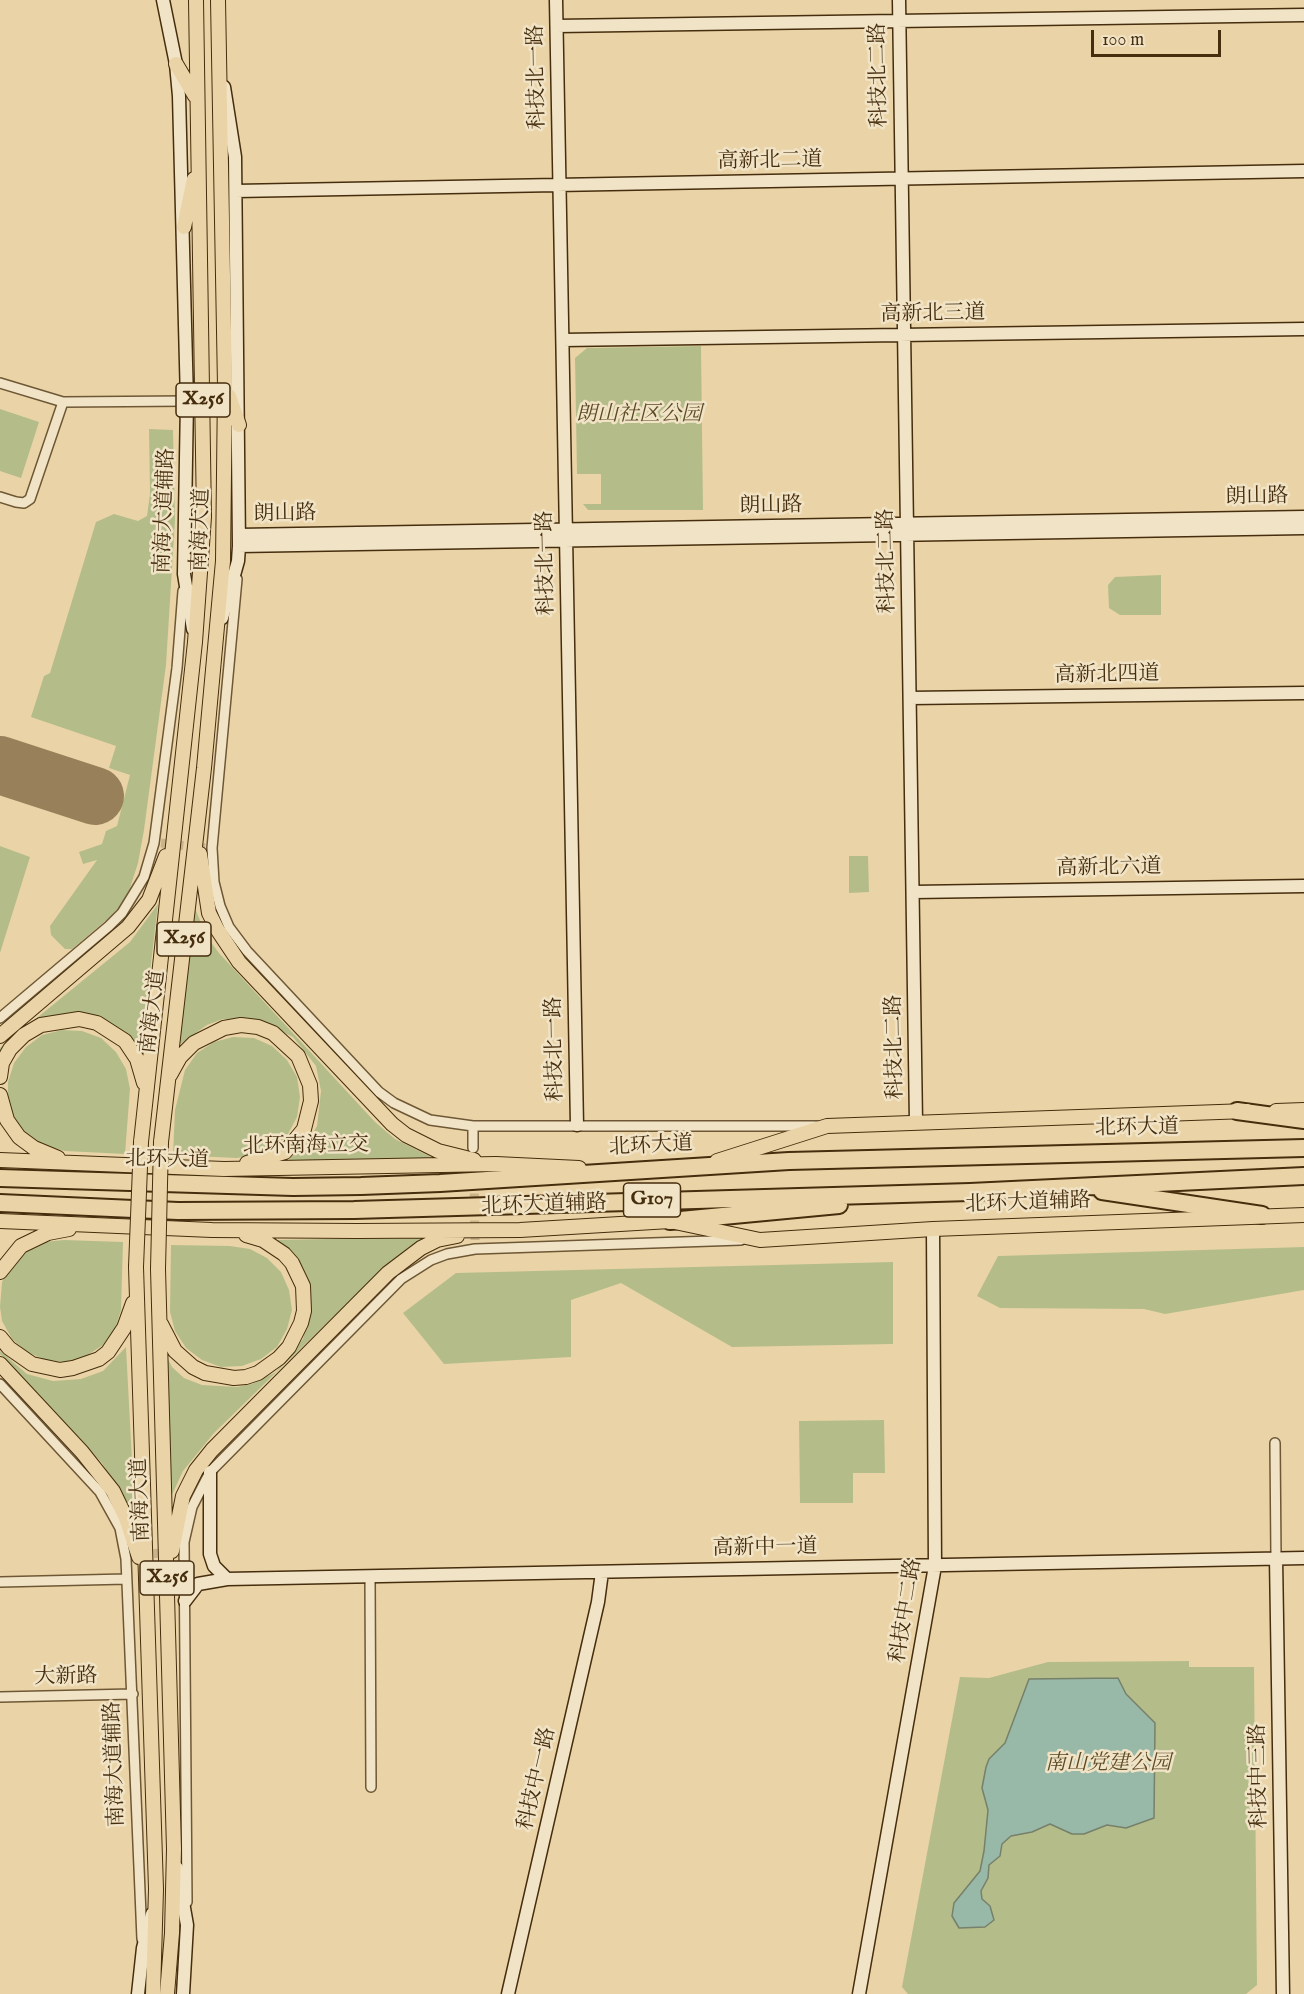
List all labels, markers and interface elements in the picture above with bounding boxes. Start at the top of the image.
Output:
scale bar [1094,18,1224,56]
street label: 科技北二路 [866,22,894,128]
street label: 科技北一路 [524,24,552,130]
text: 100 m [1102,29,1144,52]
street label: 高新北二道 [717,148,823,176]
street label: 高新北三道 [880,301,986,329]
road number: X256 [176,383,230,417]
park label: 朗山社区公园 [576,403,702,429]
street label: 南海大道辅路 [151,448,181,574]
street label: 朗山路 [1225,485,1289,511]
street label: 南海大道 [188,488,216,572]
street label: 朗山路 [739,494,803,520]
street label: 朗山路 [253,502,317,528]
street label: 科技北二路 [874,508,902,614]
street label: 科技北一路 [533,510,561,616]
street label: 高新北四道 [1054,662,1160,690]
street label: 高新北六道 [1056,855,1162,883]
road number: X256 [157,922,211,956]
street label: 南海大道 [136,969,172,1055]
street label: 科技北二路 [882,994,910,1100]
street label: 科技北一路 [542,996,570,1102]
street label: 北环大道 [1095,1116,1179,1142]
street label: 北环大道 [608,1132,694,1162]
street label: 北环南海立交 [243,1133,369,1161]
street label: 北环大道 [125,1148,209,1174]
road number: G107 [624,1183,680,1217]
street label: 北环大道辅路 [965,1189,1091,1219]
street label: 北环大道辅路 [481,1191,607,1221]
street label: 南海大道 [128,1458,156,1542]
street label: 高新中一道 [712,1535,818,1563]
street label: 科技中二路 [886,1557,928,1665]
road number: X256 [140,1561,194,1595]
street label: 大新路 [34,1665,98,1691]
street label: 南海大道辅路 [101,1701,131,1827]
street label: 科技中三路 [1246,1723,1274,1829]
street label: 科技中一路 [514,1725,562,1833]
park label: 南山党建公园 [1045,1752,1171,1778]

